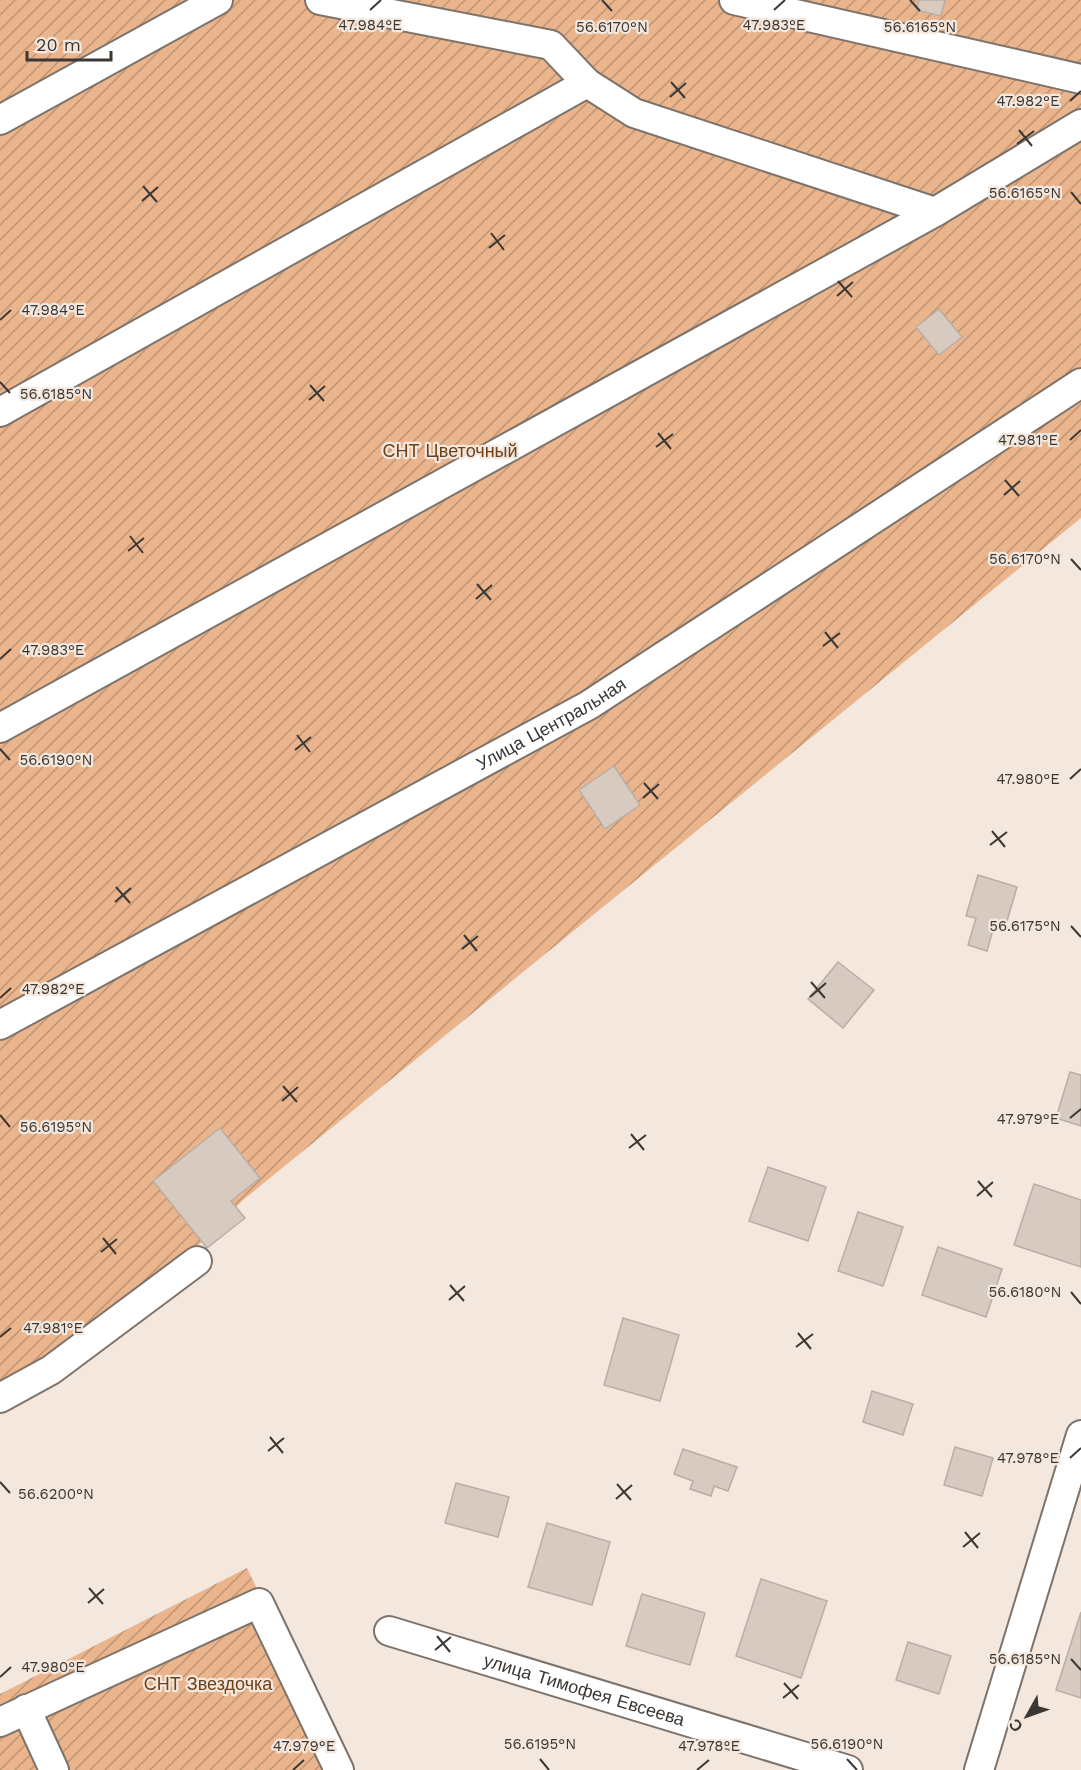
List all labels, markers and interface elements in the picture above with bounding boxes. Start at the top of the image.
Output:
text: 47.984°E [338,16,402,34]
text: 47.983°E [743,16,805,34]
text: 56.6170°N [576,18,648,36]
text: 56.6165°N [884,18,956,36]
scale bar [27,24,111,62]
text: 20 m [36,34,81,55]
text: 47.982°E [996,92,1060,110]
text: 56.6165°N [989,184,1061,202]
text: 47.984°E [21,301,85,319]
text: 56.6185°N [20,385,92,403]
text: 47.981°E [998,431,1058,449]
park label: СНТ Цветочный [382,440,518,461]
text: 56.6170°N [989,550,1061,568]
text: 47.983°E [22,641,84,659]
street label: Улица Центральная [473,673,630,774]
text: 56.6190°N [19,751,93,769]
text: 47.980°E [996,770,1060,788]
text: 56.6175°N [989,917,1061,935]
text: 47.982°E [21,980,85,998]
text: 47.979°E [997,1110,1059,1128]
text: 56.6195°N [20,1118,92,1136]
text: 56.6180°N [988,1283,1062,1301]
text: 47.981°E [23,1319,83,1337]
text: 47.978°E [997,1449,1059,1467]
text: 56.6200°N [18,1485,94,1503]
street label: улица Тимофея Евсеева [481,1649,688,1730]
text: 56.6185°N [989,1650,1061,1668]
text: 47.980°E [21,1658,85,1676]
park label: СНТ Звездочка [144,1673,273,1694]
north arrow [997,1686,1057,1746]
text: С [1005,1714,1027,1736]
text: 56.6195°N [504,1735,576,1753]
text: 56.6190°N [810,1735,884,1753]
text: 47.979°E [273,1737,335,1755]
text: 47.978°E [678,1737,740,1755]

